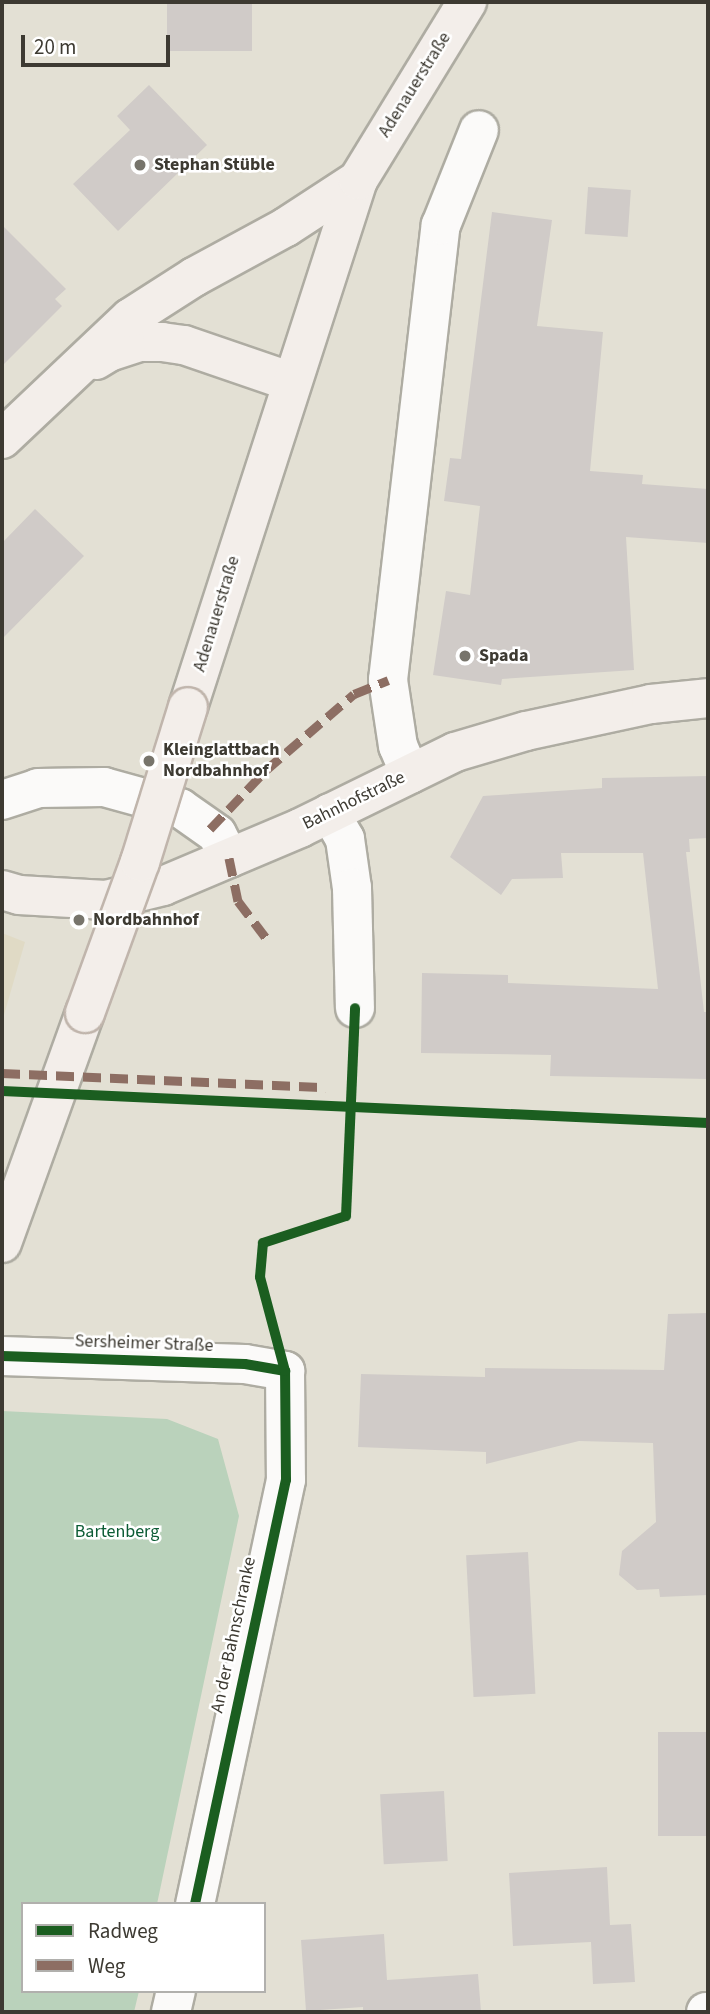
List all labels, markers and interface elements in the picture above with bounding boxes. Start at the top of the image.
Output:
scale bar [24,21,173,65]
street label: Adenauerstraße [374,28,456,142]
text: 20 m [34,32,76,62]
place label: Stephan Stüble [154,154,275,176]
marker: Stephan Stüble [132,157,148,173]
street label: Adenauerstraße [189,553,245,675]
place label: Spada [479,645,528,667]
marker: Spada [457,648,473,664]
place label: Kleinglattbach Nordbahnhof [163,740,279,782]
marker: Kleinglattbach Nordbahnhof [141,753,157,769]
street label: Bahnhofstraße [299,767,409,835]
place label: Nordbahnhof [93,909,199,931]
marker: Nordbahnhof [71,912,87,928]
street label: Sersheimer Straße [74,1331,214,1357]
park label: Bartenberg [75,1521,159,1543]
street label: An der Bahnschranke [207,1555,261,1715]
legend [21,1902,266,1993]
text: Radweg [88,1916,158,1946]
text: Weg [88,1951,125,1981]

